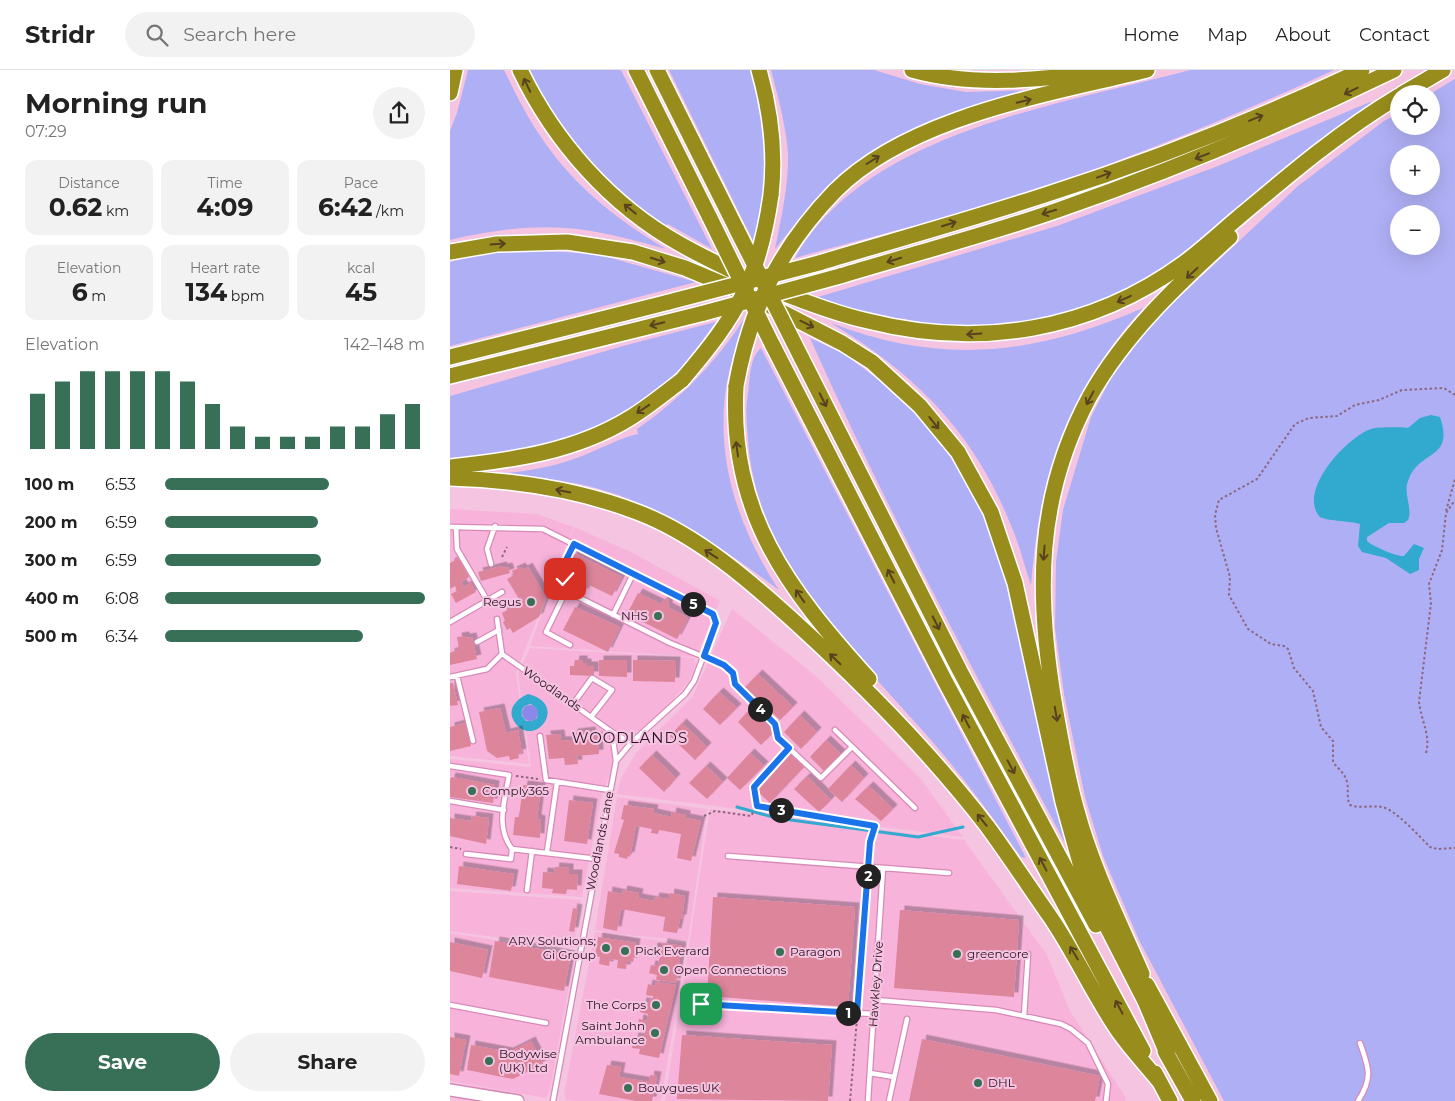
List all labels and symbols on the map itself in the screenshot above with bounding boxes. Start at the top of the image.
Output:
one-way arrow [522,78,532,93]
one-way arrow [1343,86,1358,96]
one-way arrow [1015,96,1031,105]
one-way arrow [1248,112,1263,122]
one-way arrow [1195,152,1210,162]
one-way arrow [866,155,880,165]
one-way arrow [1096,170,1111,179]
one-way arrow [624,203,637,214]
one-way arrow [1042,208,1058,218]
one-way arrow [941,219,957,228]
one-way arrow [490,240,506,249]
one-way arrow [650,255,666,265]
one-way arrow [886,256,902,265]
one-way arrow [1185,267,1198,279]
one-way arrow [1117,295,1132,304]
one-way arrow [800,319,815,329]
one-way arrow [649,320,665,329]
one-way arrow [967,329,983,339]
one-way arrow [1085,391,1095,406]
one-way arrow [819,392,828,407]
one-way arrow [637,404,651,414]
one-way arrow [929,417,940,430]
one-way arrow [731,441,741,457]
one-way arrow [555,486,571,495]
one-way arrow [1039,544,1049,560]
one-way arrow [705,548,719,558]
pin [544,558,586,600]
one-way arrow [886,569,896,584]
one-way arrow [795,590,805,604]
pin: 5 [680,592,706,616]
place label: Regus [483,594,521,609]
marker: Regus [525,596,537,608]
place label: NHS [621,608,648,623]
marker: NHS [652,610,664,622]
one-way arrow [932,615,941,630]
one-way arrow [829,653,841,665]
street label: Woodlands [520,663,585,714]
pin: 4 [748,696,772,722]
one-way arrow [1052,706,1062,722]
one-way arrow [961,713,971,728]
district label: WOODLANDS [572,728,688,747]
one-way arrow [1007,759,1016,774]
place label: Comply365 [482,783,549,798]
marker: Comply365 [466,785,478,797]
street label: Woodlands Lane [583,790,616,892]
pin: 3 [768,798,794,822]
one-way arrow [976,814,987,827]
one-way arrow [1038,856,1048,871]
pin: 2 [856,864,880,888]
place label: ARV Solutions; Gi Group [509,933,596,962]
street label: Hawkley Drive [865,941,886,1027]
marker: ARV Solutions; Gi Group [600,942,612,954]
place label: Pick Everard [635,943,710,958]
place label: Paragon [790,944,841,959]
marker: Pick Everard [619,945,631,957]
marker: Paragon [774,946,786,958]
place label: greencore [967,946,1029,961]
one-way arrow [1068,947,1078,961]
marker: greencore [951,948,963,960]
place label: Open Connections [674,962,787,977]
marker: Open Connections [658,964,670,976]
pin [680,983,722,1025]
place label: The Corps [586,997,646,1012]
marker: The Corps [650,999,662,1011]
pin: 1 [836,1000,860,1026]
one-way arrow [1114,1000,1124,1015]
place label: Saint John Ambulance [575,1018,645,1047]
marker: Saint John Ambulance [649,1027,661,1039]
place label: Bodywise (UK) Ltd [499,1046,557,1075]
marker: Bodywise (UK) Ltd [483,1055,495,1067]
place label: DHL [988,1075,1015,1090]
marker: DHL [972,1077,984,1089]
place label: Bouygues UK [638,1080,720,1095]
marker: Bouygues UK [622,1082,634,1094]

